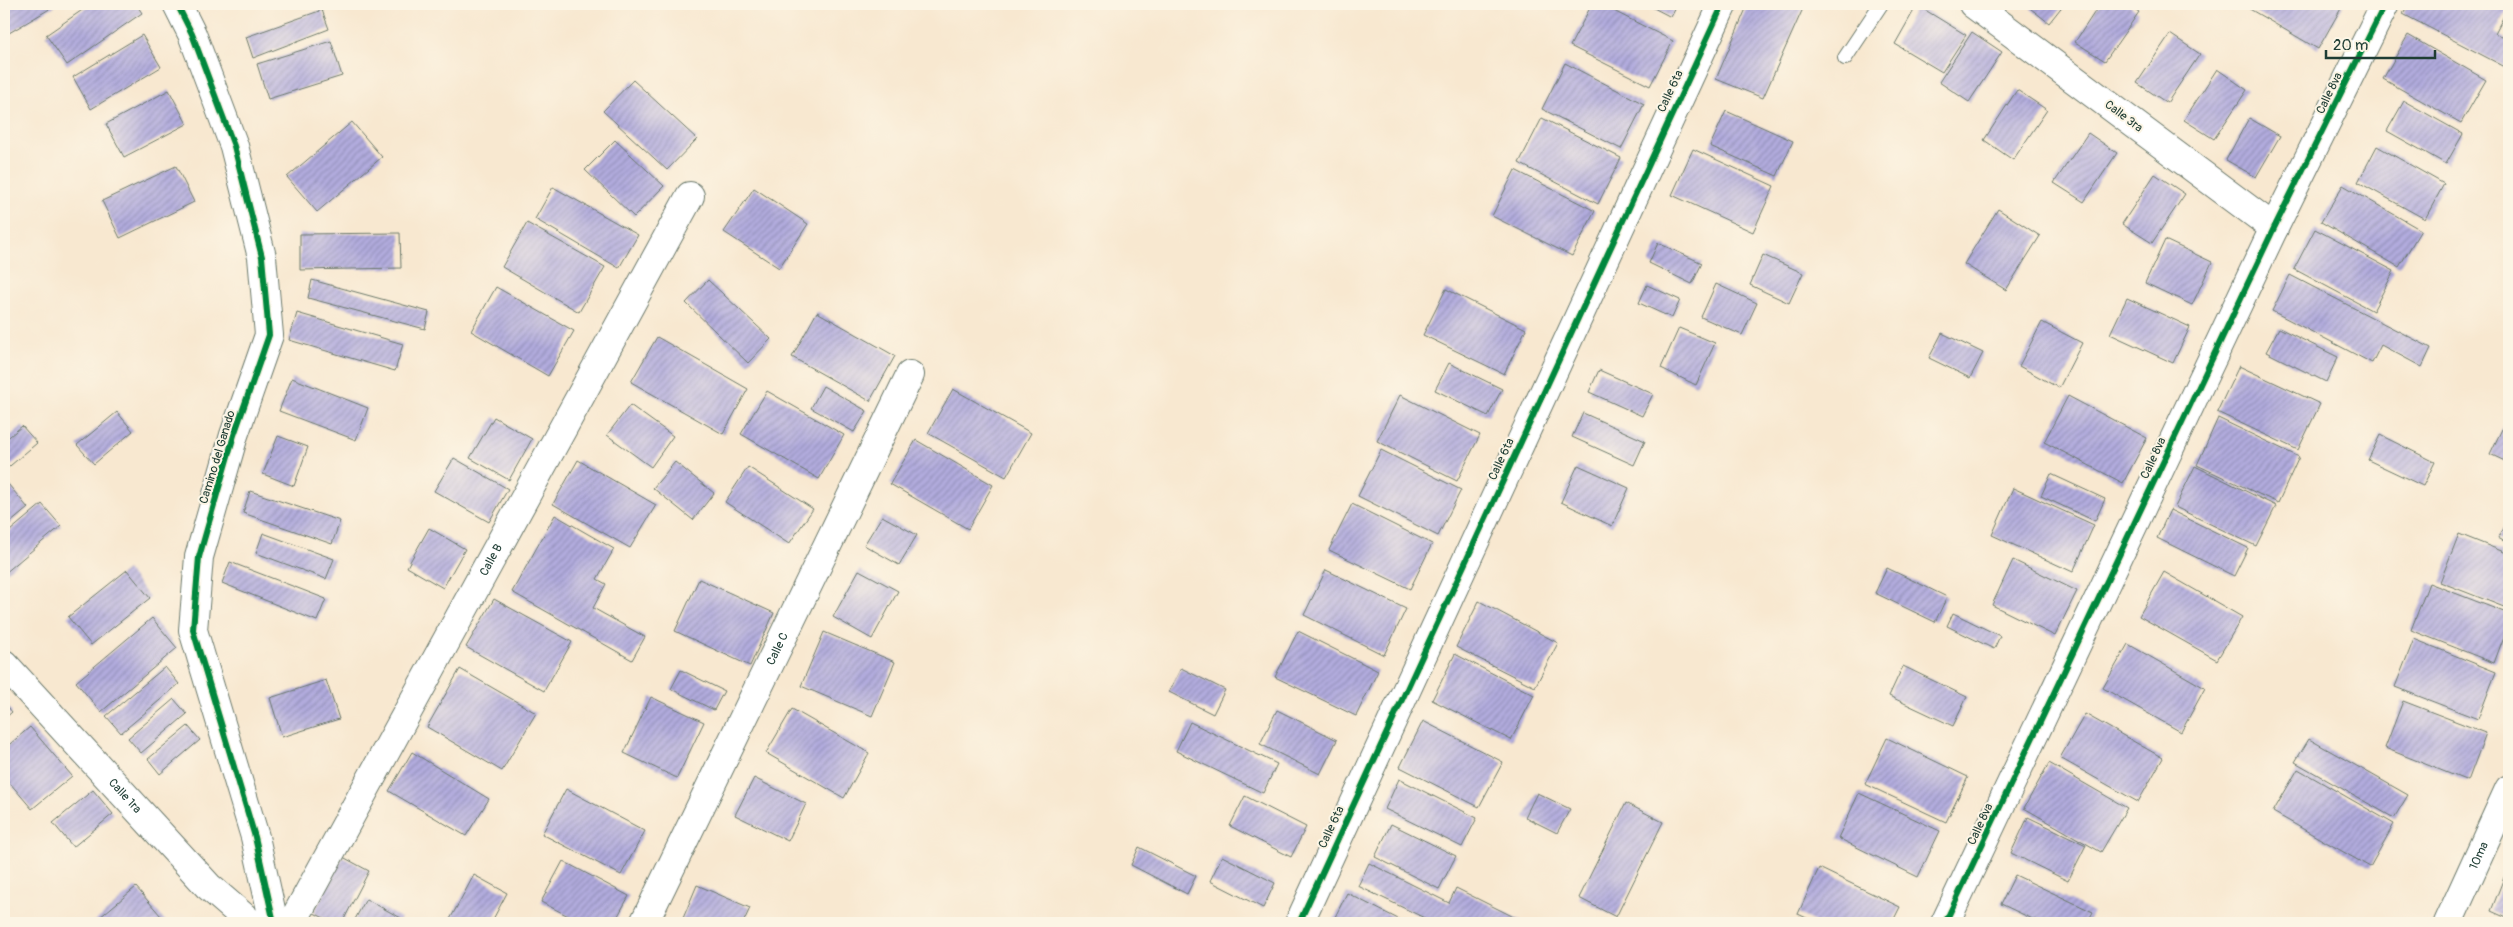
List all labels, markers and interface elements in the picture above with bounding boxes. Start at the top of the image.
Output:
scale bar [2326,28,2434,60]
text: 20 m [2333,36,2368,55]
street label: Calle 6ta [1654,67,1687,115]
street label: Calle 8va [2313,70,2346,116]
street label: Calle 3ra [2102,97,2146,136]
street label: Camino del Ganado [196,408,239,506]
street label: Calle 6ta [1485,435,1518,483]
street label: Calle 8va [2137,435,2170,481]
street label: Calle B [476,541,506,579]
street label: Calle C [763,630,792,668]
street label: Calle 1ra [105,776,145,817]
street label: Calle 8va [1964,801,1997,847]
street label: Calle 6ta [1315,803,1348,851]
street label: 10ma [2466,839,2492,872]

